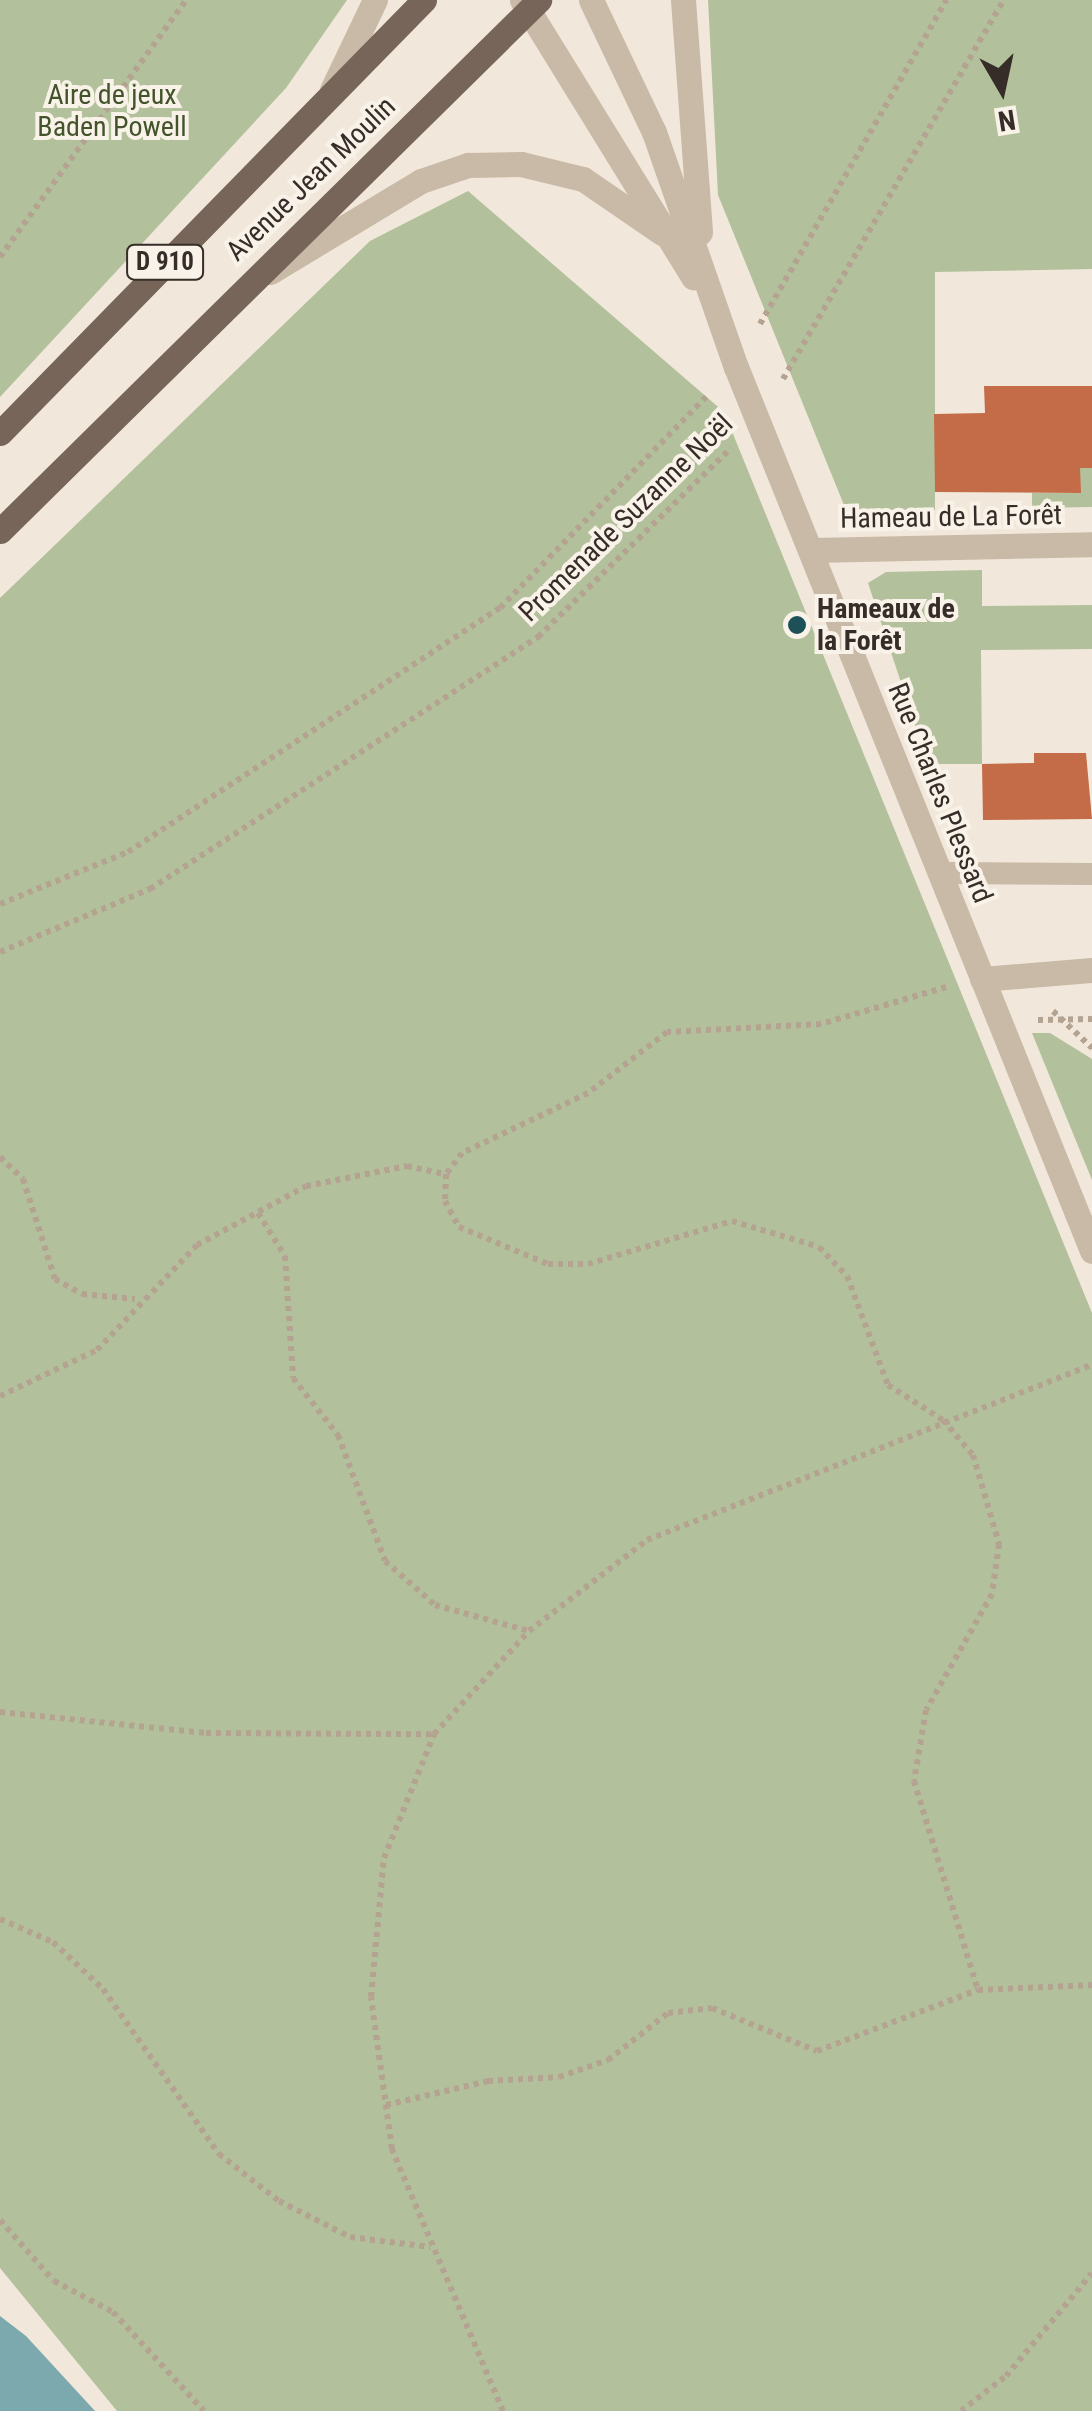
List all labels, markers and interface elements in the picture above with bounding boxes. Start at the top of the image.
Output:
north arrow [952,40,1052,140]
park label: Aire de jeux Baden Powell [37,78,187,144]
street label: Avenue Jean Moulin [219,90,403,268]
text: N [996,102,1018,138]
road number: D 910 [125,242,205,282]
street label: Promenade Suzanne Noël [512,407,740,629]
street label: Hameau de La Forêt [840,498,1062,536]
place label: Hameaux de la Forêt [817,592,955,658]
marker: Hameaux de la Forêt [786,614,808,636]
street label: Rue Charles Plessard [881,678,999,908]

